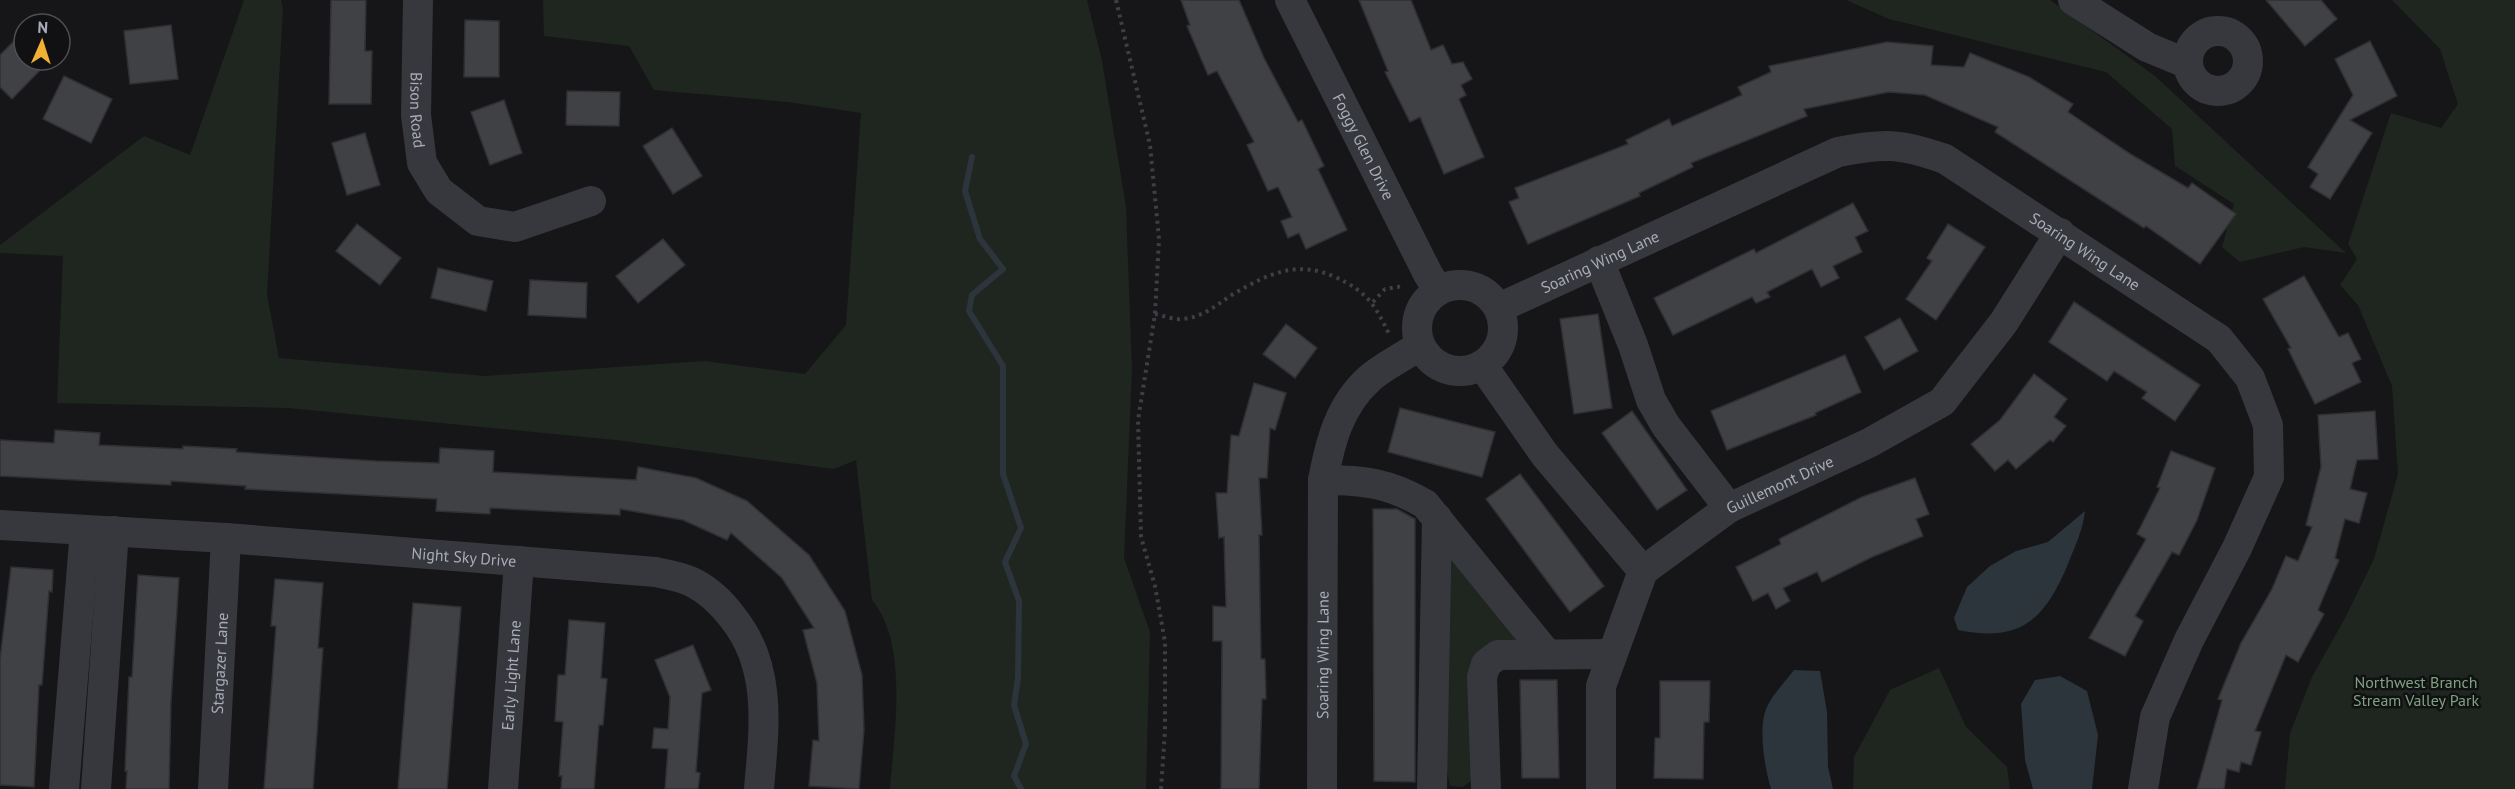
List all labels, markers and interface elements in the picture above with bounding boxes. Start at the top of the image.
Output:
north arrow [12,12,72,72]
text: N [37,17,49,37]
street label: Bison Road [406,72,430,149]
street label: Foggy Glen Drive [1329,90,1399,203]
street label: Soaring Wing Lane [2026,208,2144,295]
street label: Soaring Wing Lane [1537,226,1662,297]
street label: Guillemont Drive [1723,451,1837,518]
street label: Night Sky Drive [411,543,517,571]
street label: Soaring Wing Lane [1312,591,1333,719]
street label: Stargazer Lane [207,612,232,714]
street label: Early Light Lane [497,620,525,731]
park label: Northwest Branch Stream Valley Park [2353,672,2479,710]

